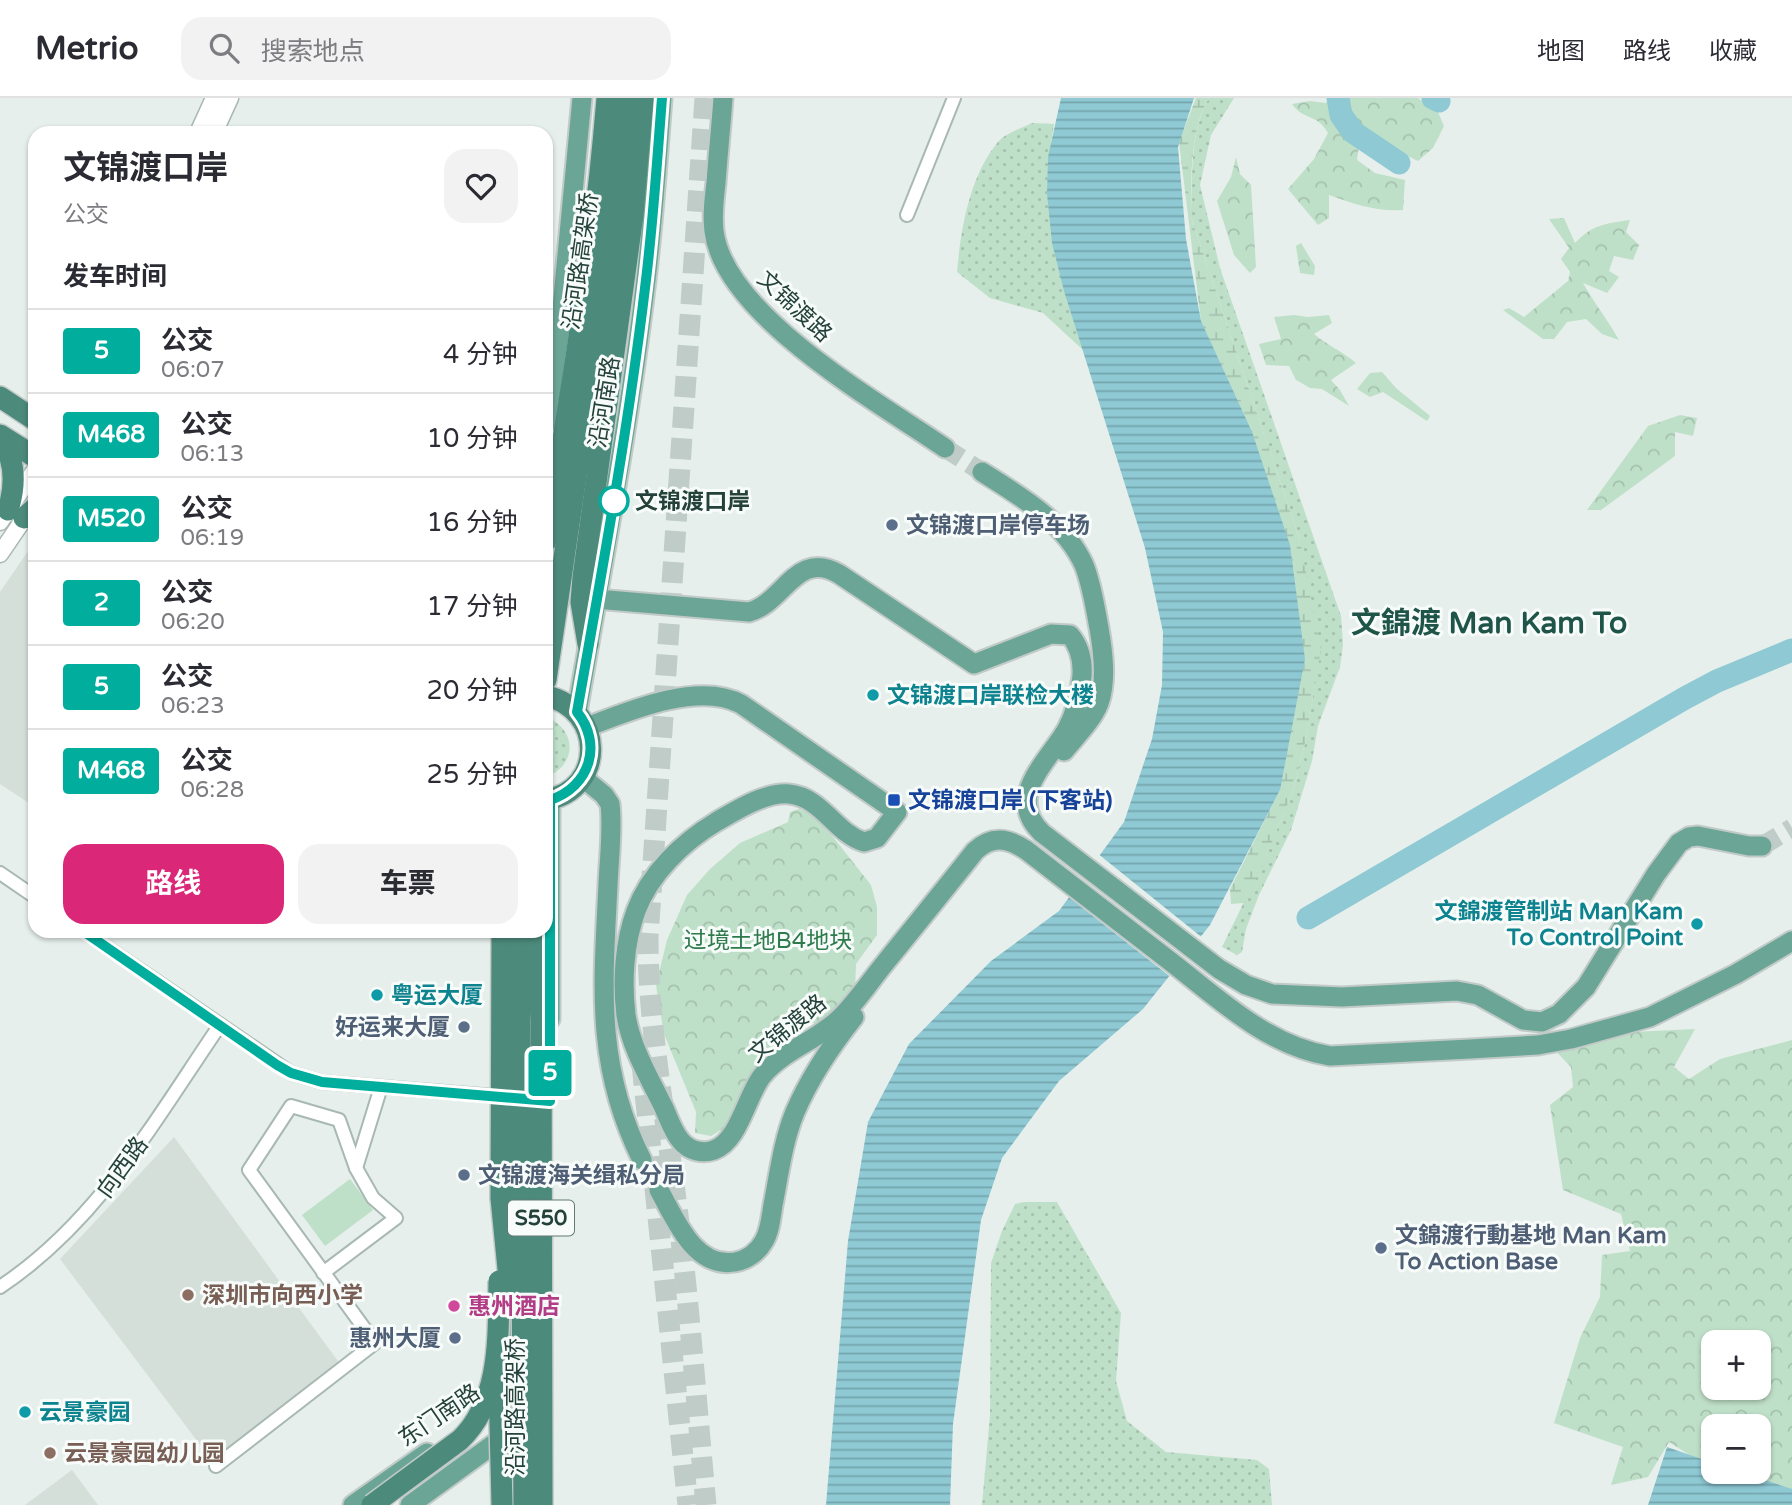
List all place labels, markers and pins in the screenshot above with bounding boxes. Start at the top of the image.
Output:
marker: 文锦渡口岸 [599,486,629,516]
place label: 文锦渡口岸 [635,488,750,516]
place label: 文锦渡口岸停车场 [906,512,1090,540]
marker: 文锦渡口岸停车场 [884,517,900,533]
place label: 文锦渡口岸联检大楼 [887,682,1094,710]
marker: 文锦渡口岸联检大楼 [865,687,881,703]
place label: 文锦渡口岸 (下客站) [908,787,1112,815]
marker: 文锦渡口岸 (下客站) [886,792,902,808]
place label: 文錦渡管制站 Man Kam To Control Point [1434,898,1683,952]
marker: 文錦渡管制站 Man Kam To Control Point [1689,916,1705,932]
place label: 粤运大厦 [391,982,483,1010]
marker: 粤运大厦 [369,987,385,1003]
place label: 好运来大厦 [335,1014,450,1042]
marker: 好运来大厦 [456,1019,472,1035]
place label: 文锦渡海关缉私分局 [478,1162,685,1190]
marker: 文锦渡海关缉私分局 [456,1167,472,1183]
place label: 文錦渡行動基地 Man Kam To Action Base [1394,1222,1667,1276]
marker: 文錦渡行動基地 Man Kam To Action Base [1373,1240,1389,1256]
place label: 深圳市向西小学 [202,1282,363,1310]
marker: 深圳市向西小学 [180,1287,196,1303]
place label: 惠州酒店 [468,1293,560,1321]
marker: 惠州酒店 [446,1298,462,1314]
place label: 惠州大厦 [349,1325,441,1353]
marker: 惠州大厦 [447,1330,463,1346]
place label: 云景豪园 [39,1399,131,1427]
marker: 云景豪园 [17,1404,33,1420]
place label: 云景豪园幼儿园 [64,1440,225,1468]
marker: 云景豪园幼儿园 [42,1445,58,1461]

